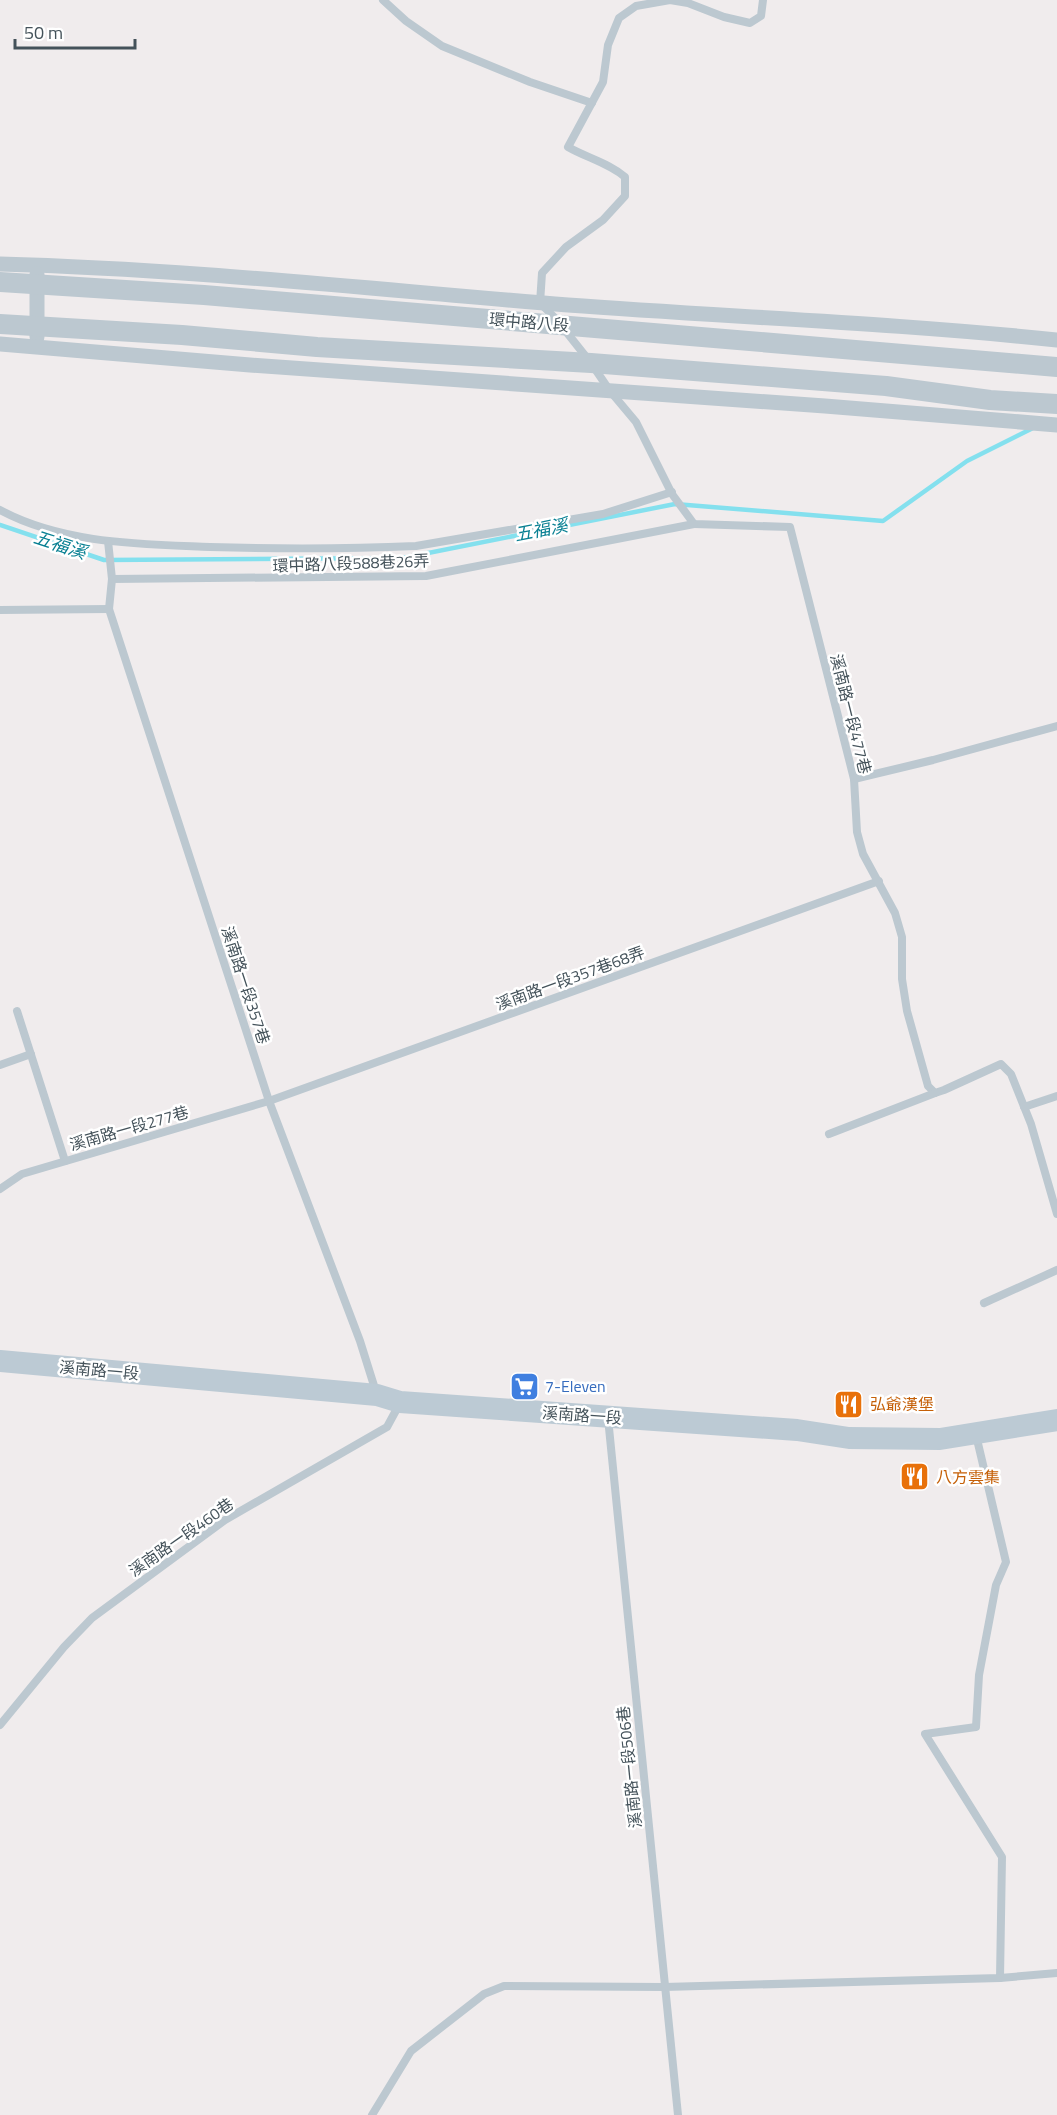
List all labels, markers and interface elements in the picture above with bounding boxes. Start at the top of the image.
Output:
scale bar [15,12,135,50]
text: 50 m [24,19,63,46]
street label: 環中路八段 [488,307,570,337]
water label: 五福溪 [512,511,573,548]
water label: 五福溪 [30,523,93,567]
street label: 環中路八段588巷26弄 [272,548,430,578]
street label: 溪南路一段477巷 [824,651,878,777]
street label: 溪南路一段357巷 [216,923,276,1047]
street label: 溪南路一段357巷68弄 [492,940,648,1016]
street label: 溪南路一段277巷 [67,1100,191,1156]
street label: 溪南路一段 [58,1355,140,1385]
supermarket icon: 7-Eleven [508,1370,540,1402]
place label: 7-Eleven [545,1374,606,1398]
restaurant icon: 弘爺漢堡 [833,1388,865,1420]
place label: 弘爺漢堡 [870,1392,934,1416]
street label: 溪南路一段 [541,1400,623,1430]
restaurant icon: 八方雲集 [899,1461,931,1493]
place label: 八方雲集 [936,1465,1000,1489]
street label: 溪南路一段460巷 [124,1492,238,1582]
street label: 溪南路一段506巷 [611,1705,647,1829]

